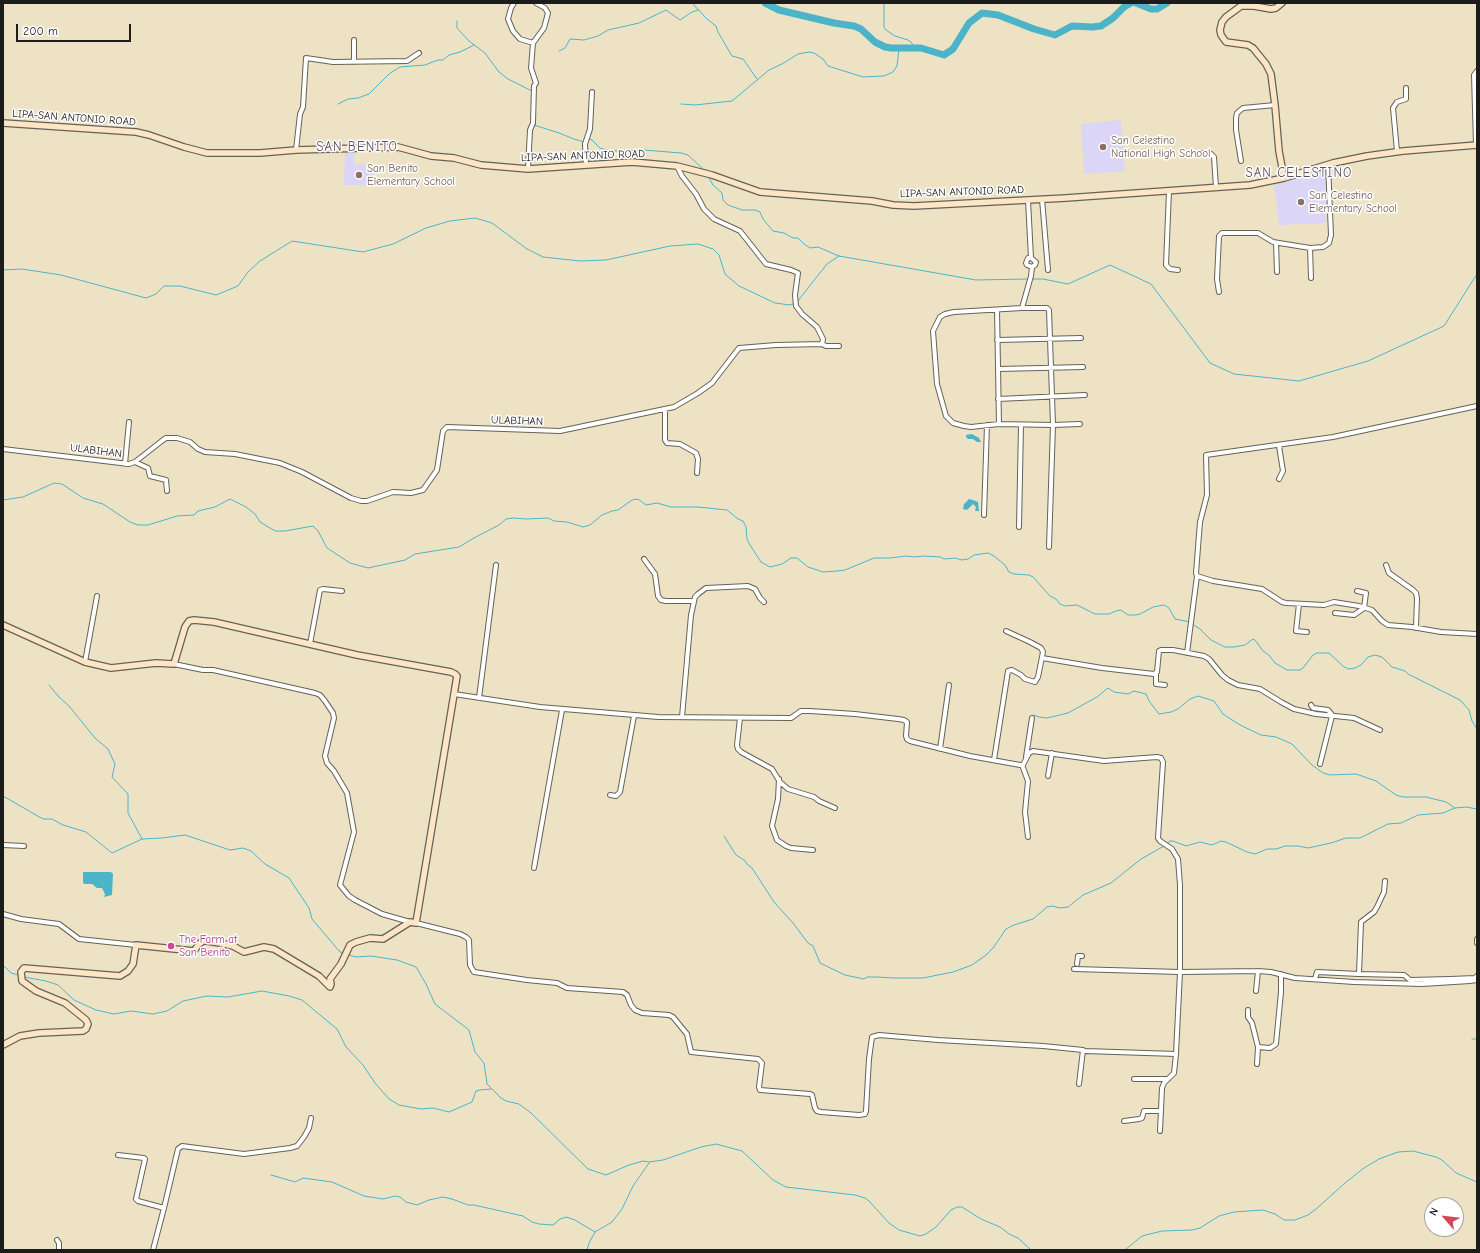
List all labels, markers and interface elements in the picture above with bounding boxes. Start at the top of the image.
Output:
scale bar [18,16,133,42]
text: 200 m [23,24,58,38]
street label: LIPA-SAN ANTONIO ROAD [12,107,136,129]
place label: San Celestino National High School [1111,134,1210,160]
district label: SAN BENITO [316,139,398,155]
marker: San Celestino National High School [1098,142,1108,152]
street label: LIPA-SAN ANTONIO ROAD [521,147,645,165]
place label: San Benito Elementary School [367,162,455,188]
district label: SAN CELESTINO [1246,165,1352,181]
marker: San Benito Elementary School [354,170,364,180]
street label: LIPA-SAN ANTONIO ROAD [900,183,1024,201]
place label: San Celestino Elementary School [1309,189,1397,215]
marker: San Celestino Elementary School [1296,197,1306,207]
street label: ULABIHAN [491,413,543,429]
street label: ULABIHAN [69,441,123,461]
place label: The Farm at San Benito [179,933,237,959]
marker: The Farm at San Benito [166,941,176,951]
north arrow [1424,1197,1464,1237]
text: N [1426,1205,1441,1218]

